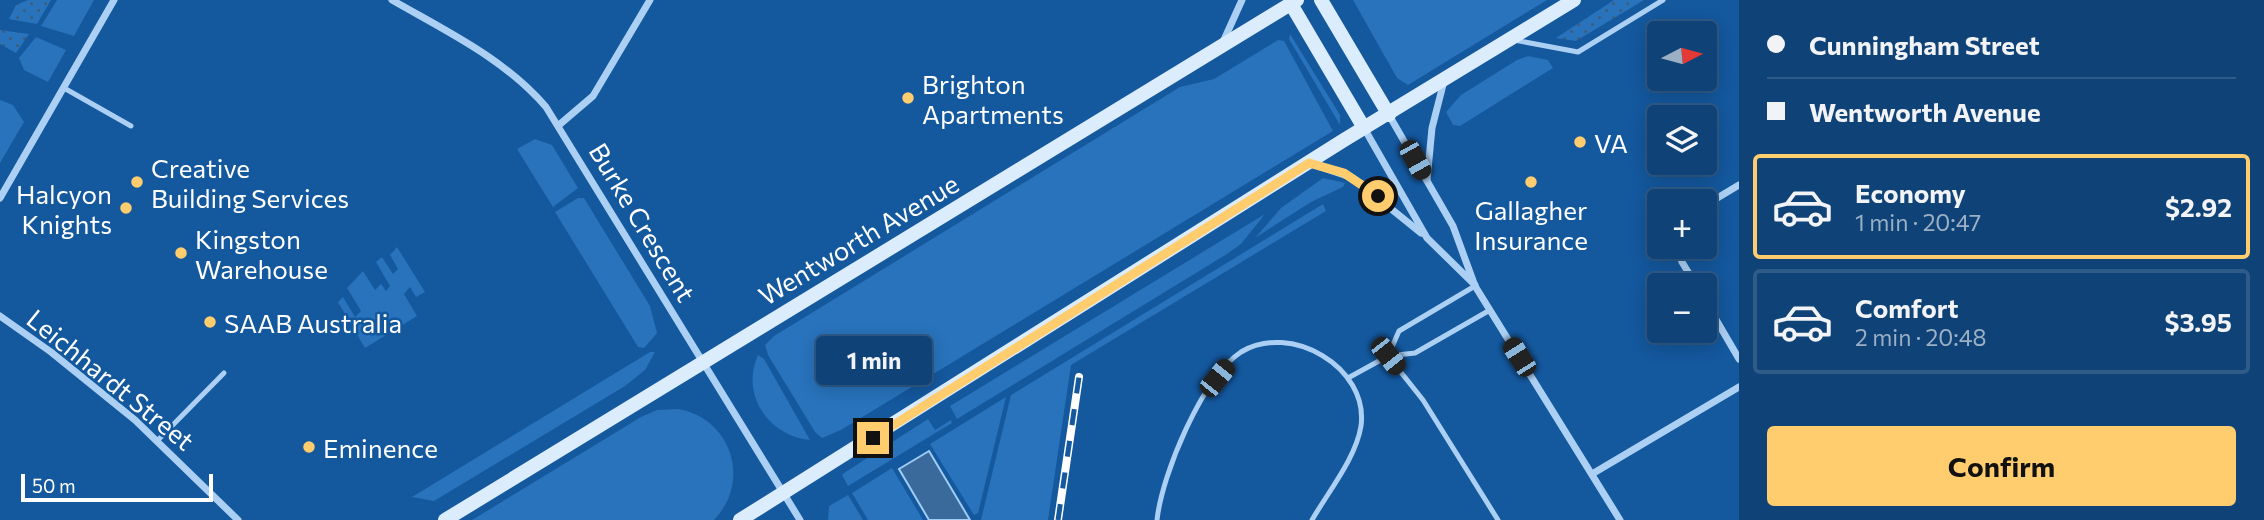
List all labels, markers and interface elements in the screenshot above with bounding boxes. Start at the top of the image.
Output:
north arrow [1647,21,1717,91]
map controls [1647,21,1717,343]
text: Cunningham Street [1809,29,2040,60]
place label: Brighton Apartments [922,68,1064,129]
marker: Brighton Apartments [900,90,916,106]
text: Wentworth Avenue [1809,96,2041,127]
button: layers [1647,105,1717,175]
place label: VA [1594,127,1628,158]
marker: VA [1572,134,1588,150]
street label: Burke Crescent [584,137,702,307]
car [1396,137,1435,183]
place label: Creative Building Services [151,152,349,213]
street label: Wentworth Avenue [753,167,963,311]
marker: Creative Building Services [129,174,145,190]
marker: Gallagher Insurance [1523,174,1539,190]
icon: car [1771,175,1834,238]
text: Economy [1855,177,1966,208]
place label: Halcyon Knights [16,178,112,239]
route start [1362,180,1394,212]
button: + [1647,189,1717,259]
text: $2.92 [2165,191,2232,222]
place label: Gallagher Insurance [1474,194,1588,255]
marker: Halcyon Knights [118,200,134,216]
text: 1 min · 20:47 [1855,208,1981,236]
place label: Kingston Warehouse [195,223,328,284]
marker: Kingston Warehouse [173,245,189,261]
button: − [1647,273,1717,343]
icon: car [1771,290,1834,353]
text: Comfort [1855,292,1958,323]
street label: Leichhardt Street [21,302,201,456]
text: $3.95 [2165,306,2232,337]
place label: SAAB Australia [224,307,402,338]
marker: SAAB Australia [202,314,218,330]
text: 2 min · 20:48 [1855,323,1986,351]
car [1367,333,1410,379]
car [1499,334,1540,380]
callout: 1 min [815,336,931,386]
text: 1 min [847,346,901,374]
car [1196,355,1239,401]
route end [857,422,889,454]
button: Confirm [1767,426,2236,506]
place label: Eminence [323,432,438,463]
marker: Eminence [301,439,317,455]
scale bar [21,471,214,503]
text: 50 m [32,474,76,497]

